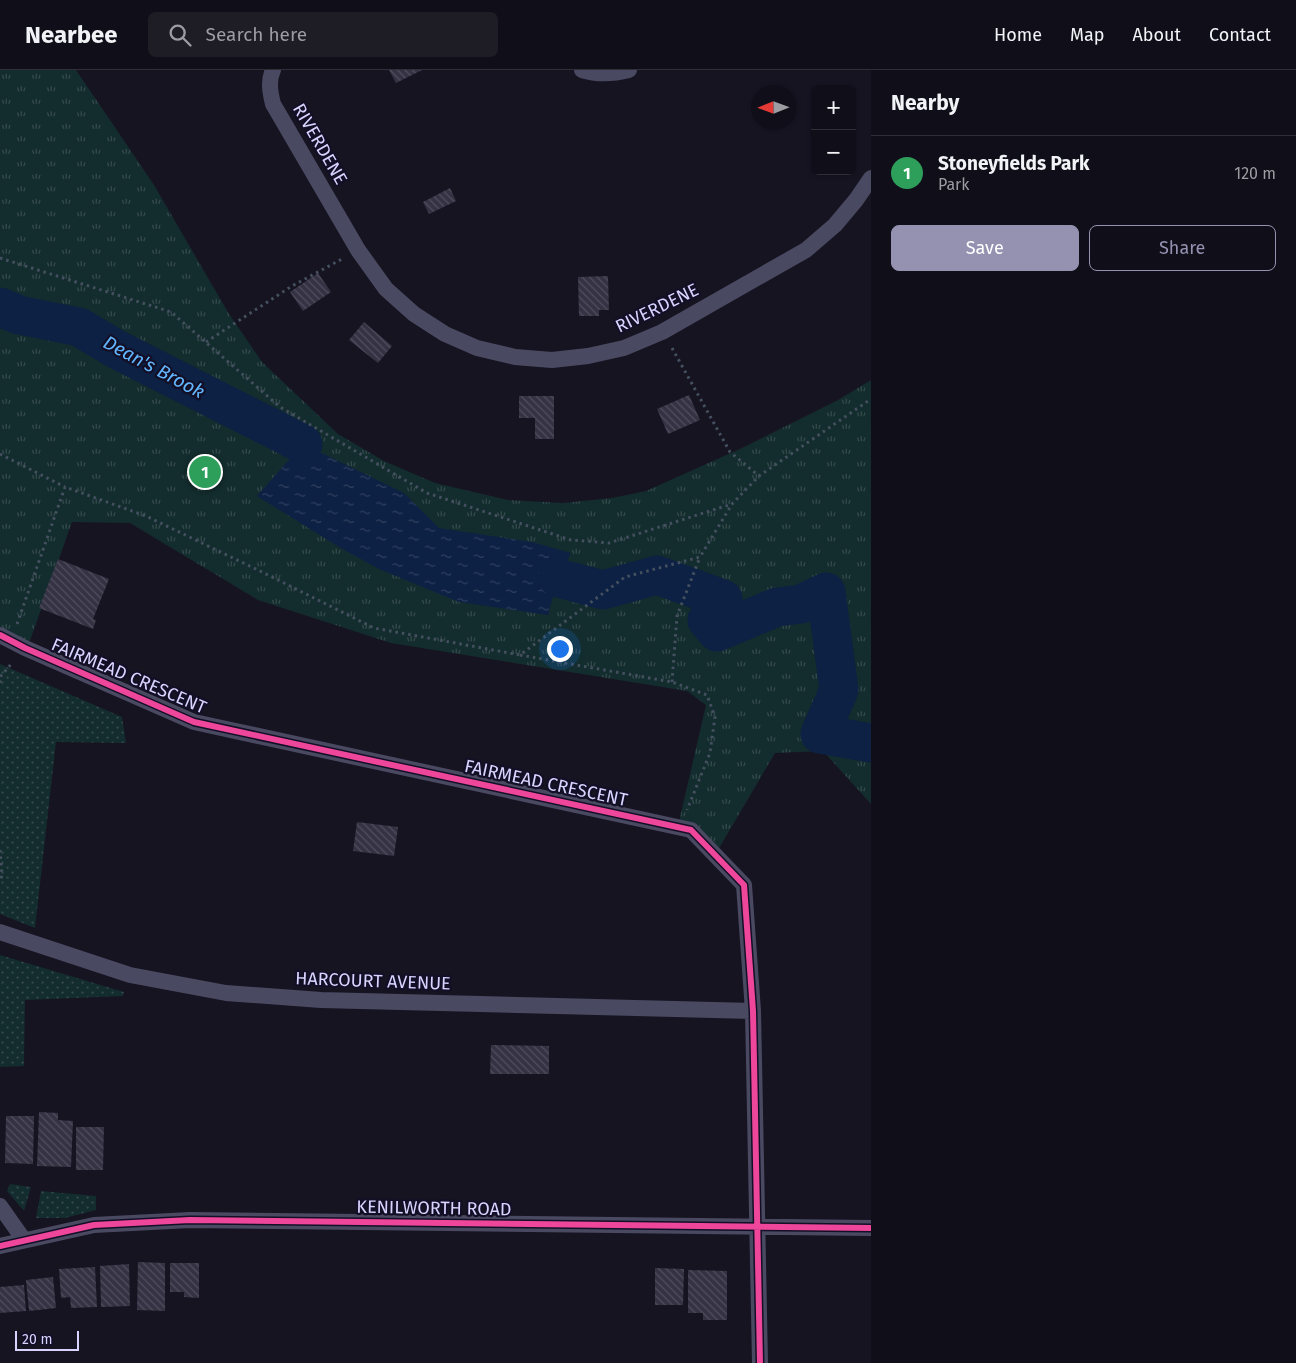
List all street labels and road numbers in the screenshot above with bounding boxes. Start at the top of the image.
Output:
street label: RIVERDENE [288,100,352,188]
street label: RIVERDENE [612,278,702,338]
street label: FAIRMEAD CRESCENT [48,633,210,719]
street label: FAIRMEAD CRESCENT [462,755,630,811]
street label: HARCOURT AVENUE [295,967,451,995]
street label: KENILWORTH ROAD [356,1196,512,1220]

